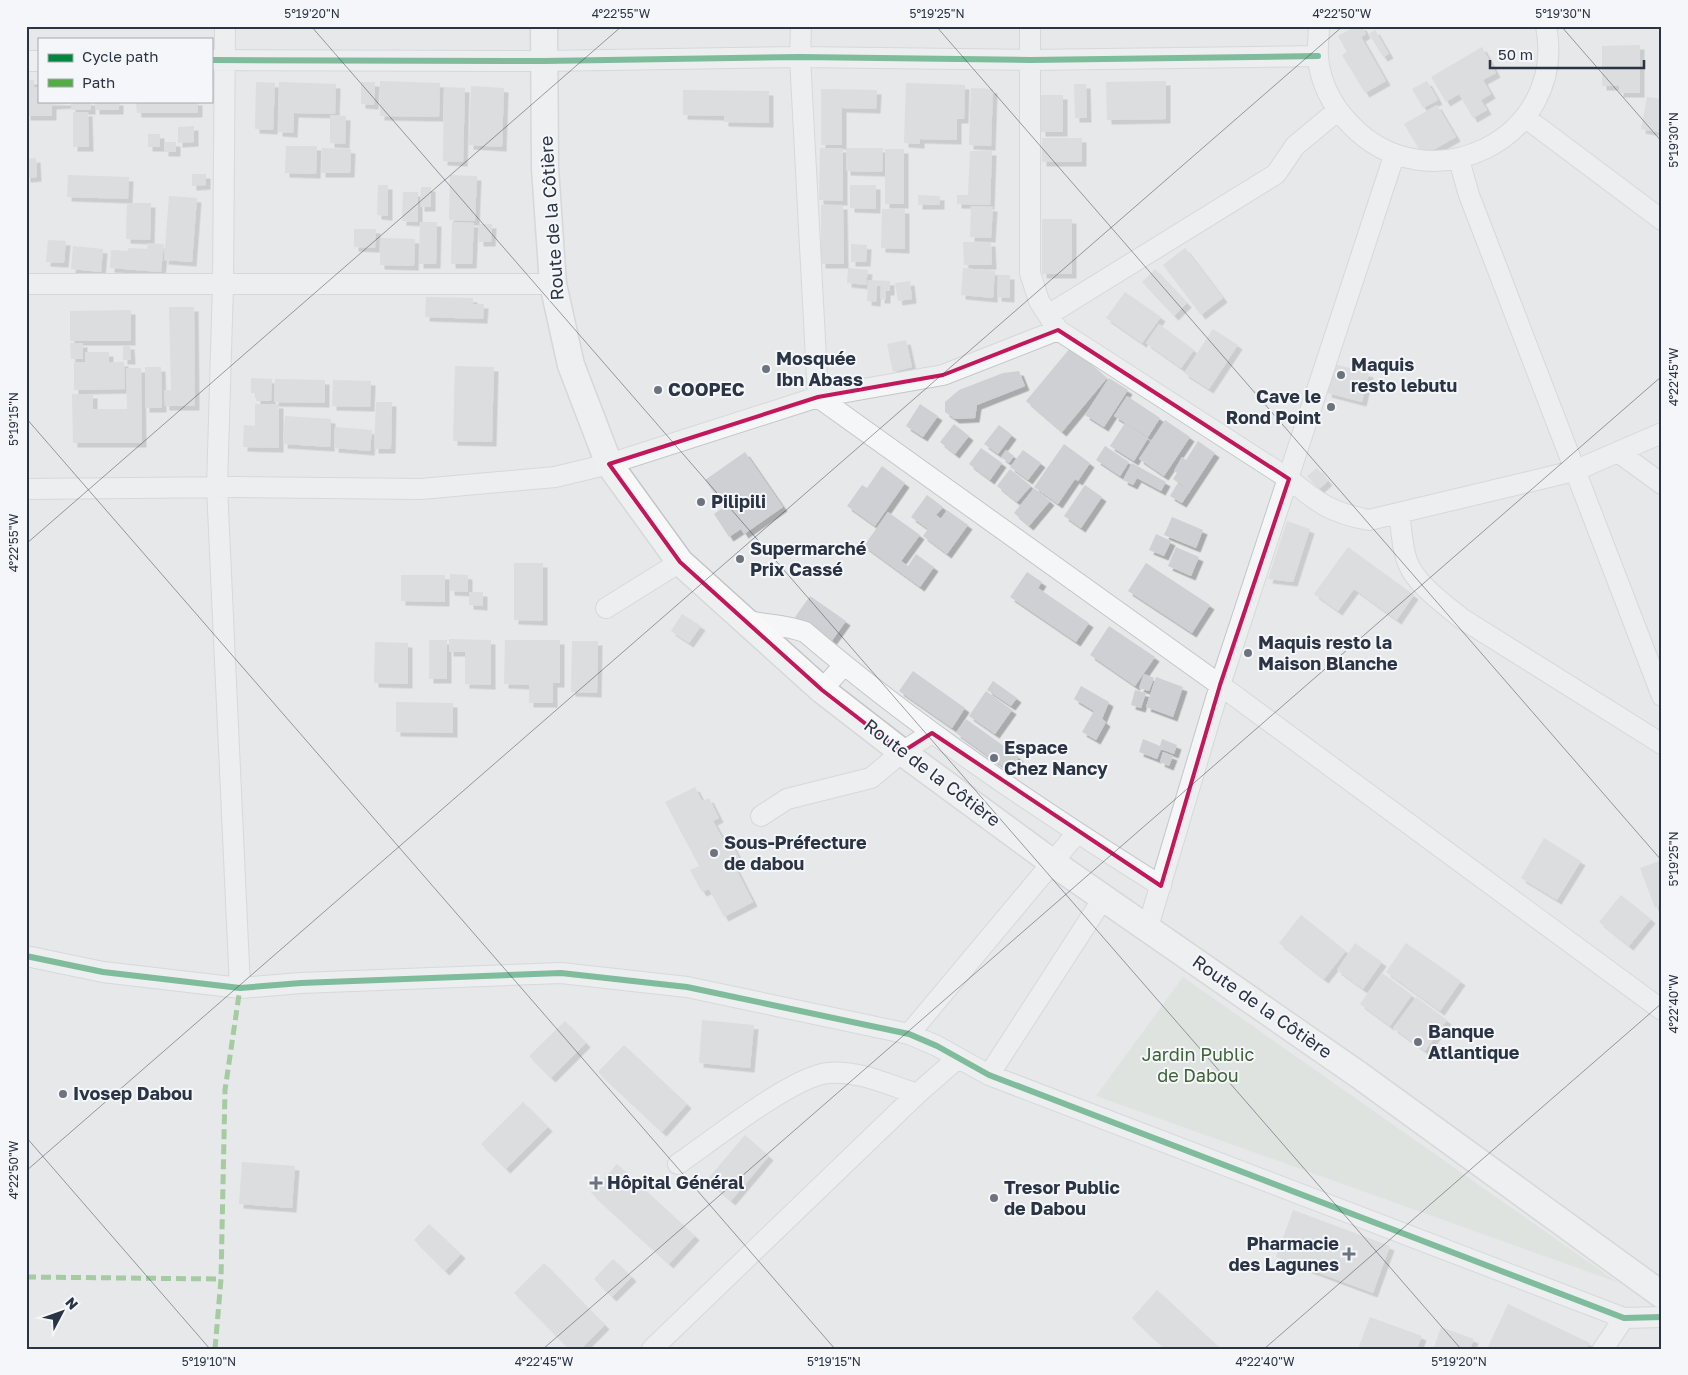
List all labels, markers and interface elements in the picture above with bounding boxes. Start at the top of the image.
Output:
text: 5°19'20"N [284,6,340,21]
text: 4°22'55"W [592,6,651,21]
text: 5°19'25"N [909,6,965,21]
text: 4°22'50"W [1313,6,1372,21]
text: 5°19'30"N [1535,6,1591,21]
legend [38,38,212,102]
scale bar [1490,38,1644,70]
text: 50 m [1498,45,1533,63]
text: Cycle path [82,47,158,65]
text: Path [82,73,115,91]
text: 5°19'30"N [1666,112,1681,168]
street label: Route de la Côtière [534,135,568,301]
place label: Mosquée Ibn Abass [776,347,863,390]
text: 4°22'45"W [1666,347,1681,406]
place label: Maquis resto lebutu [1351,353,1457,396]
marker: Mosquée Ibn Abass [760,363,772,375]
marker: Maquis resto lebutu [1335,369,1347,381]
place label: COOPEC [668,378,745,400]
marker: COOPEC [652,384,664,396]
place label: Cave le Rond Point [1226,385,1321,428]
text: 5°19'15"N [6,392,21,446]
marker: Cave le Rond Point [1325,401,1337,413]
place label: Pilipili [711,490,766,512]
marker: Pilipili [695,496,707,508]
text: 4°22'55"W [6,513,21,572]
place label: Supermarché Prix Cassé [750,537,867,580]
marker: Supermarché Prix Cassé [734,553,746,565]
place label: Maquis resto la Maison Blanche [1258,631,1398,674]
marker: Maquis resto la Maison Blanche [1242,647,1254,659]
street label: Route de la Côtière [860,714,1005,831]
place label: Espace Chez Nancy [1004,736,1108,779]
marker: Espace Chez Nancy [988,752,1000,764]
place label: Sous-Préfecture de dabou [724,831,867,874]
text: 5°19'25"N [1666,831,1681,887]
marker: Sous-Préfecture de dabou [708,847,720,859]
street label: Route de la Côtière [1189,950,1337,1063]
text: 4°22'40"W [1666,974,1681,1034]
place label: Banque Atlantique [1428,1020,1520,1063]
marker: Banque Atlantique [1412,1036,1424,1048]
park label: Jardin Public de Dabou [1142,1043,1254,1086]
place label: Ivosep Dabou [73,1082,193,1104]
marker: Ivosep Dabou [57,1088,69,1100]
text: 4°22'50"W [6,1140,21,1199]
place label: Hôpital Général [607,1171,744,1193]
marker: Hôpital Général [589,1176,603,1190]
place label: Tresor Public de Dabou [1004,1176,1120,1219]
marker: Tresor Public de Dabou [988,1192,1000,1204]
place label: Pharmacie des Lagunes [1228,1232,1339,1275]
marker: Pharmacie des Lagunes [1343,1248,1355,1260]
north arrow [38,1288,88,1338]
text: N [62,1294,82,1313]
text: 5°19'10"N [182,1354,236,1369]
text: 4°22'45"W [515,1354,574,1369]
text: 5°19'15"N [807,1354,861,1369]
text: 4°22'40"W [1235,1354,1295,1369]
text: 5°19'20"N [1431,1354,1487,1369]

